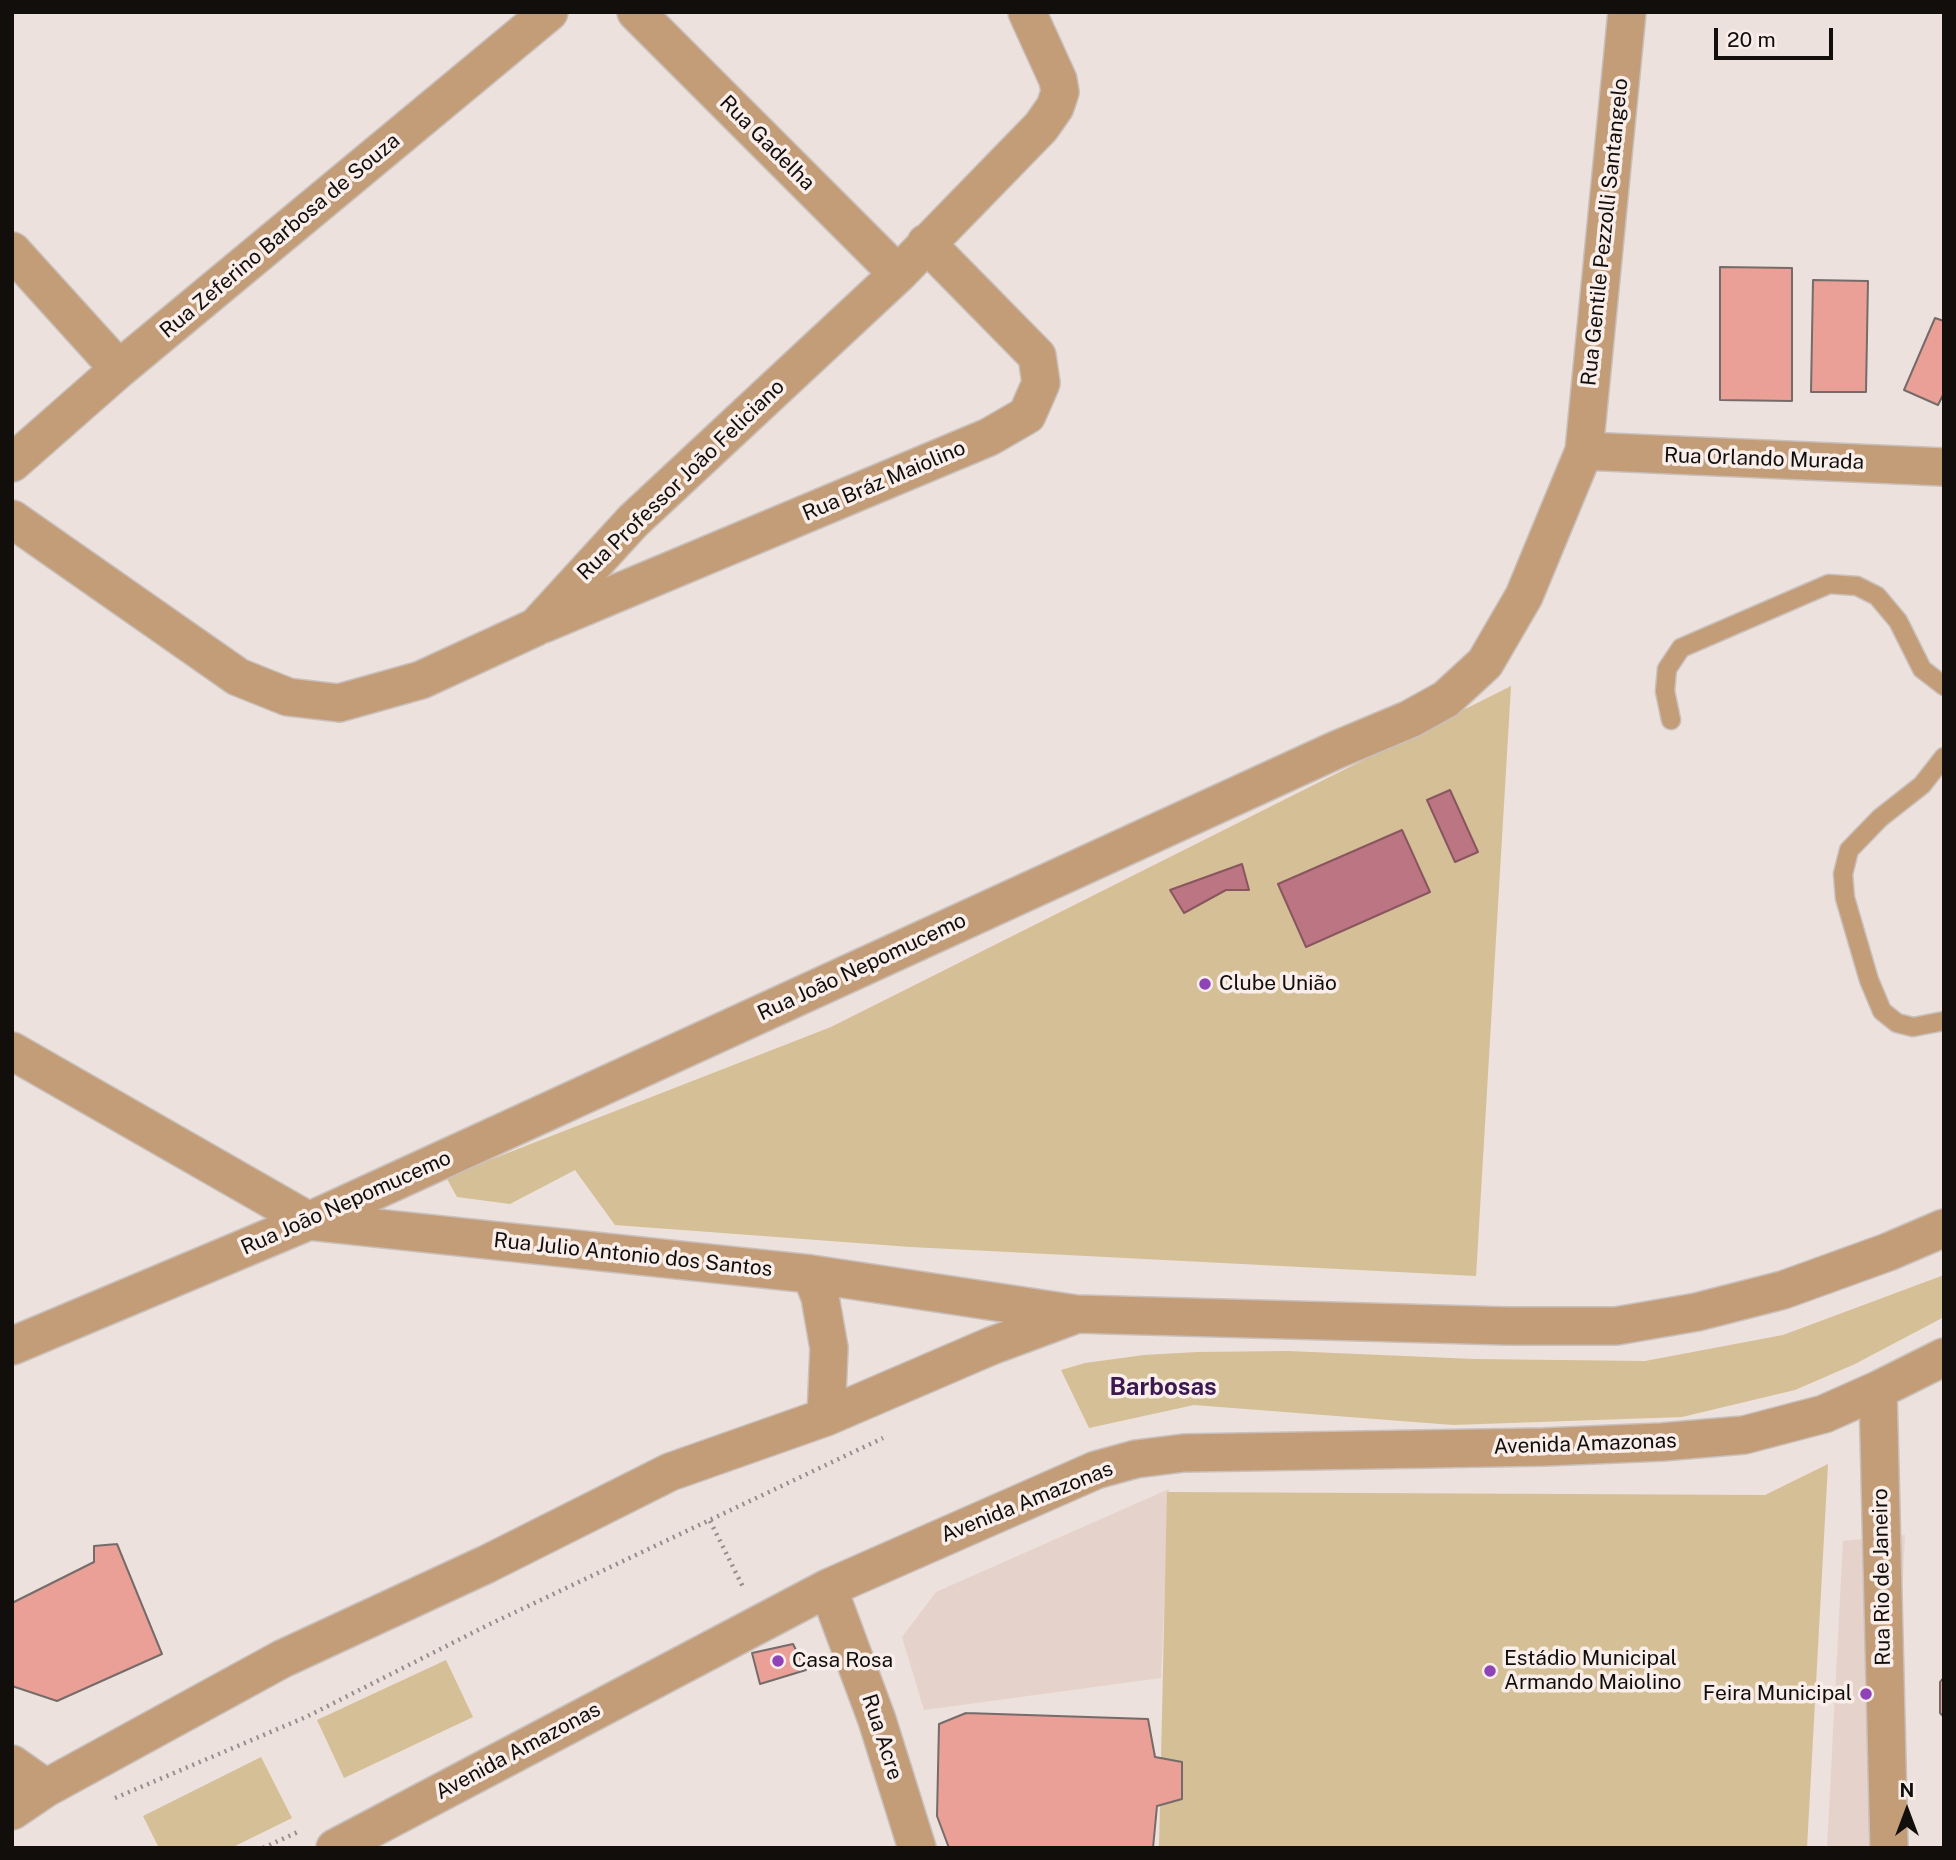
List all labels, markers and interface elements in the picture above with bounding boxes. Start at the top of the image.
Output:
scale bar [1718,14,1837,58]
text: 20 m [1727,27,1776,52]
street label: Rua Gentile Pezzolli Santangelo [1576,77,1634,387]
street label: Rua Gadelha [714,90,820,196]
street label: Rua Zeferino Barbosa de Souza [155,128,405,344]
street label: Rua Professor João Feliciano [572,374,790,586]
street label: Rua Bráz Maiolino [799,435,969,527]
street label: Rua Orlando Murada [1663,443,1865,475]
street label: Rua João Nepomucemo [754,908,970,1026]
place label: Clube União [1219,971,1337,997]
marker: Clube União [1197,976,1213,992]
street label: Rua João Nepomucemo [237,1145,455,1261]
street label: Rua Julio Antonio dos Santos [492,1228,774,1282]
district label: Barbosas [1109,1374,1217,1402]
street label: Avenida Amazonas [1493,1428,1677,1460]
street label: Avenida Amazonas [937,1456,1117,1548]
street label: Rua Rio de Janeiro [1868,1488,1896,1666]
place label: Estádio Municipal Armando Maiolino [1504,1646,1681,1696]
place label: Casa Rosa [792,1648,893,1674]
marker: Casa Rosa [770,1653,786,1669]
marker: Estádio Municipal Armando Maiolino [1482,1663,1498,1679]
place label: Feira Municipal [1703,1681,1852,1707]
marker: Feira Municipal [1858,1686,1874,1702]
street label: Rua Acre [856,1691,908,1783]
street label: Avenida Amazonas [431,1697,605,1805]
north arrow [1872,1776,1942,1846]
text: N [1900,1779,1914,1801]

